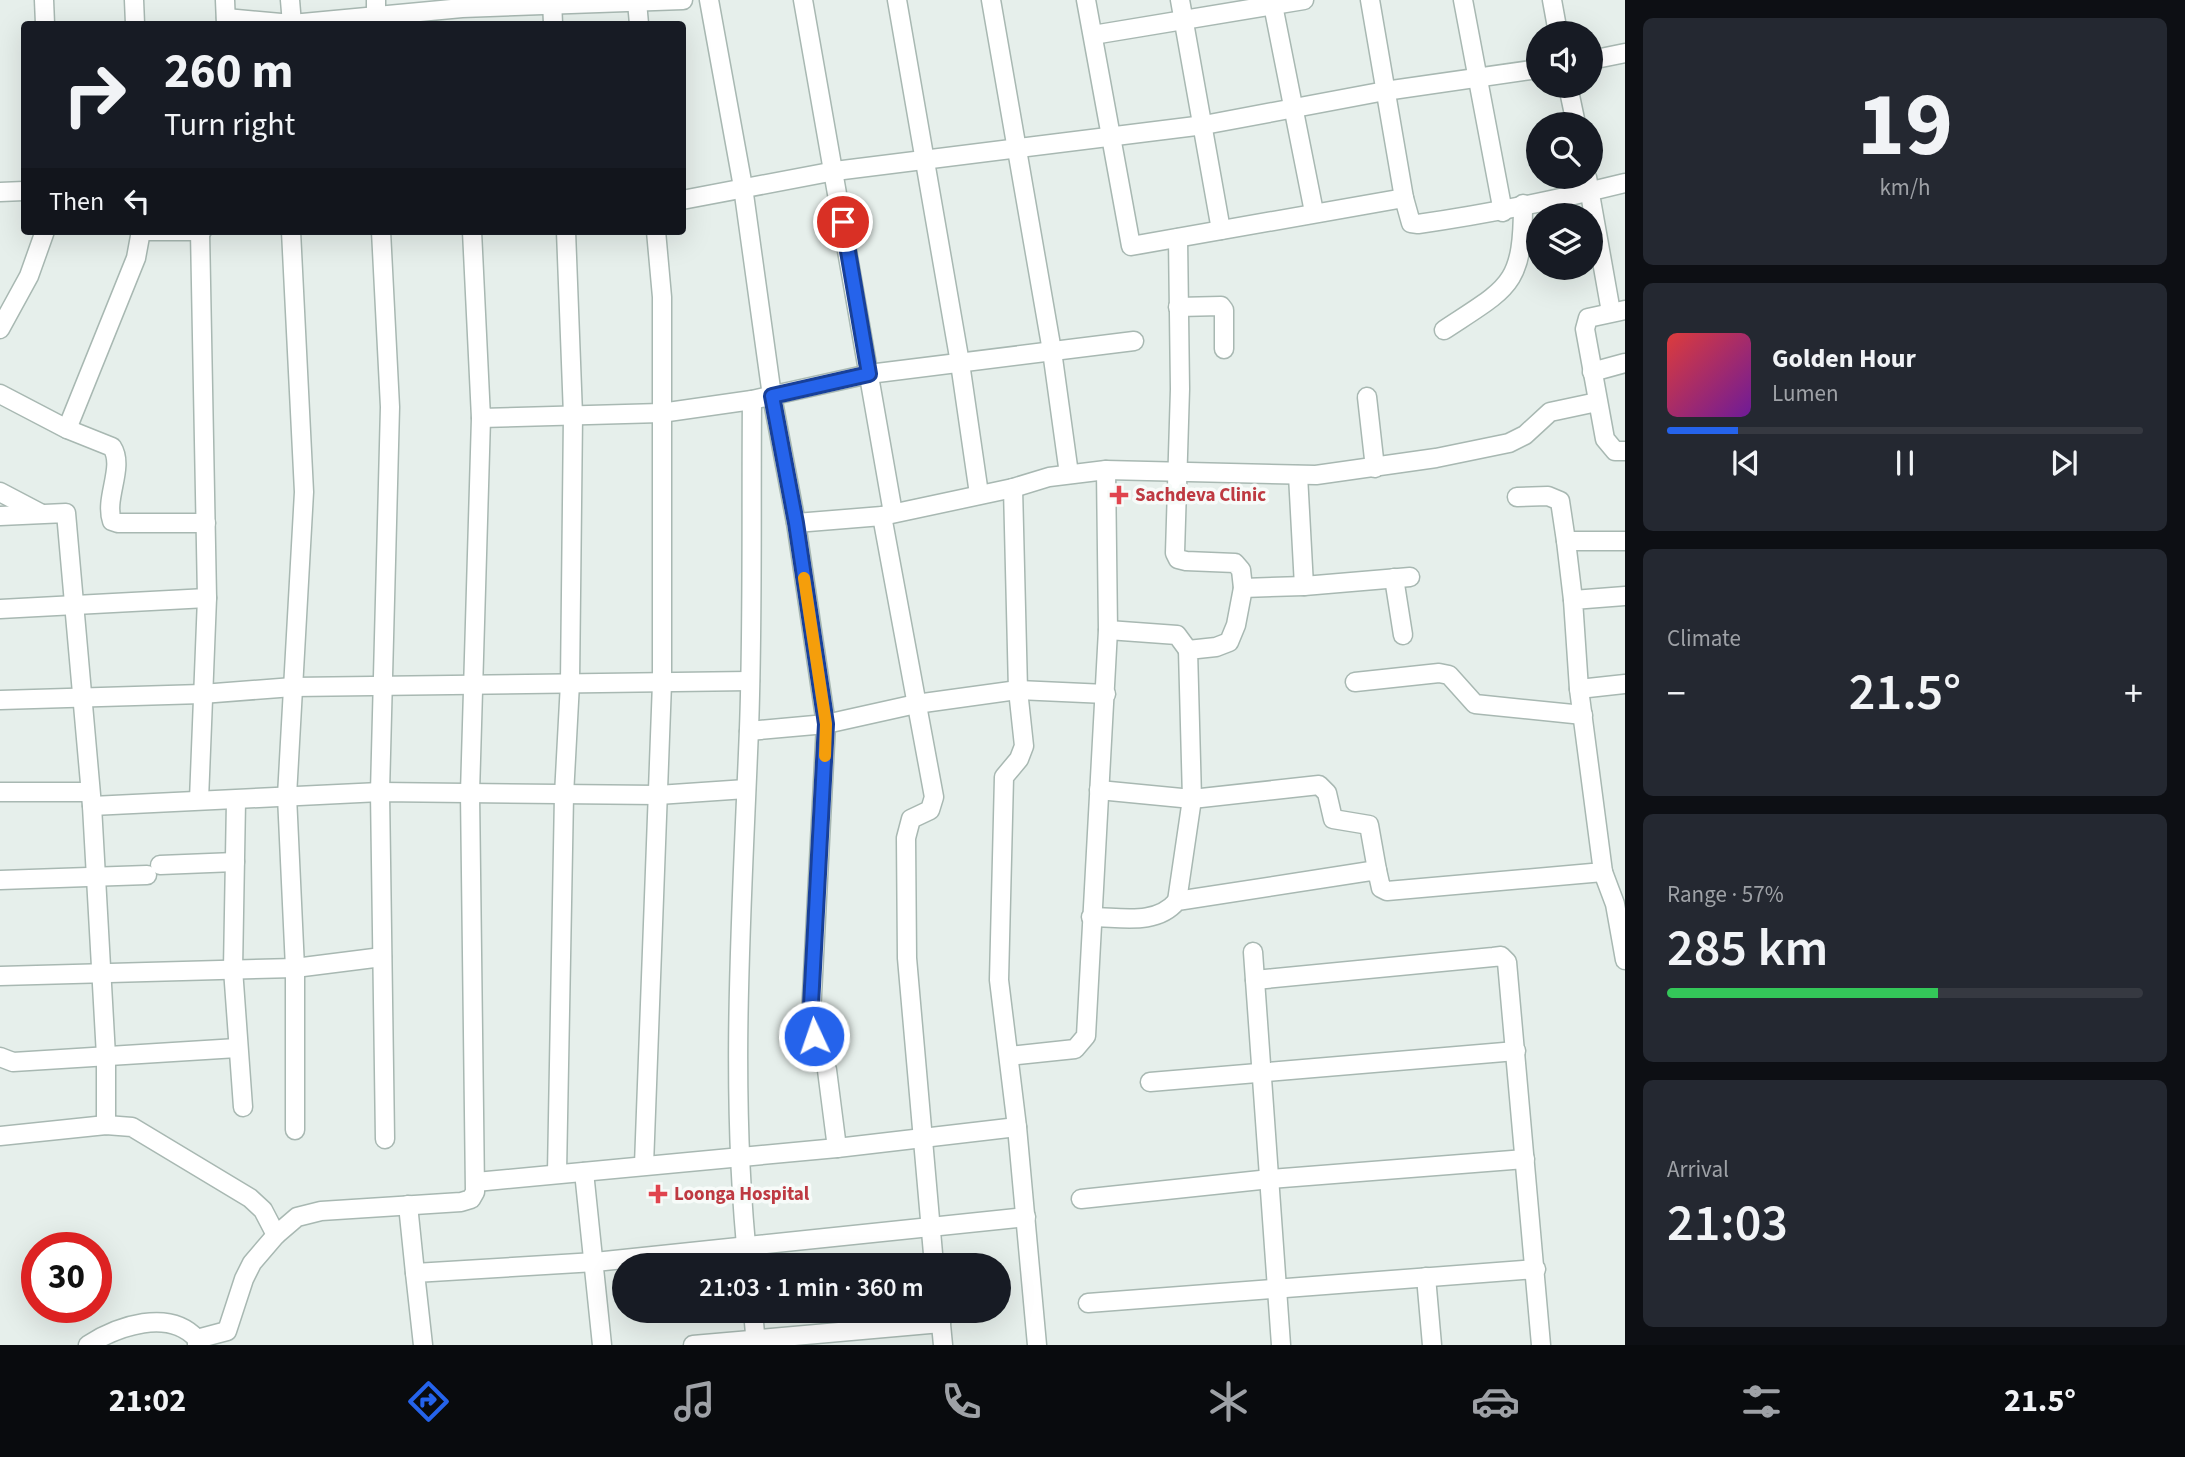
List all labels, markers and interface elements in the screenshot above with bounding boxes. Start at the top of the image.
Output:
map controls [1526,21,1603,280]
button: sound [1526,21,1603,98]
text: 260 m [164,37,293,107]
icon: right [49,49,140,140]
text: 19 [1857,61,1953,190]
text: Turn right [164,102,295,148]
button: search [1526,112,1603,189]
text: km/h [1879,171,1931,204]
icon: left [118,182,156,220]
text: Then [49,183,104,220]
pin [813,192,873,252]
icon: arrive [824,203,862,241]
button: layers [1526,203,1603,280]
text: Golden Hour [1772,340,1916,377]
text: Lumen [1772,377,1839,410]
icon: previous [1727,444,1765,482]
icon: pause [1886,444,1924,482]
icon: next [2045,444,2083,482]
place label: Sachdeva Clinic [1135,482,1266,509]
marker: Sachdeva Clinic [1109,485,1129,505]
text: Climate [1667,622,1741,655]
text: 21.5° [1849,656,1961,730]
text: − [1667,667,1686,721]
text: + [2124,667,2143,721]
text: Range · 57% [1667,878,1784,911]
text: 285 km [1667,912,1828,986]
position arrow [777,999,851,1073]
text: Arrival [1667,1153,1729,1186]
place label: Loonga Hospital [674,1181,810,1208]
marker: Loonga Hospital [648,1184,668,1204]
text: 21:03 [1667,1187,1788,1261]
speed limit sign: 30 [21,1232,112,1323]
text: 21:03 · 1 min · 360 m [699,1269,924,1306]
icon: directions [404,1377,453,1426]
icon: music [670,1377,719,1426]
icon: phone [937,1377,986,1426]
icon: climate [1204,1377,1253,1426]
icon: car [1471,1377,1520,1426]
icon: filters [1737,1377,1786,1426]
text: 21:02 [109,1378,186,1424]
text: 21.5° [2004,1378,2076,1424]

